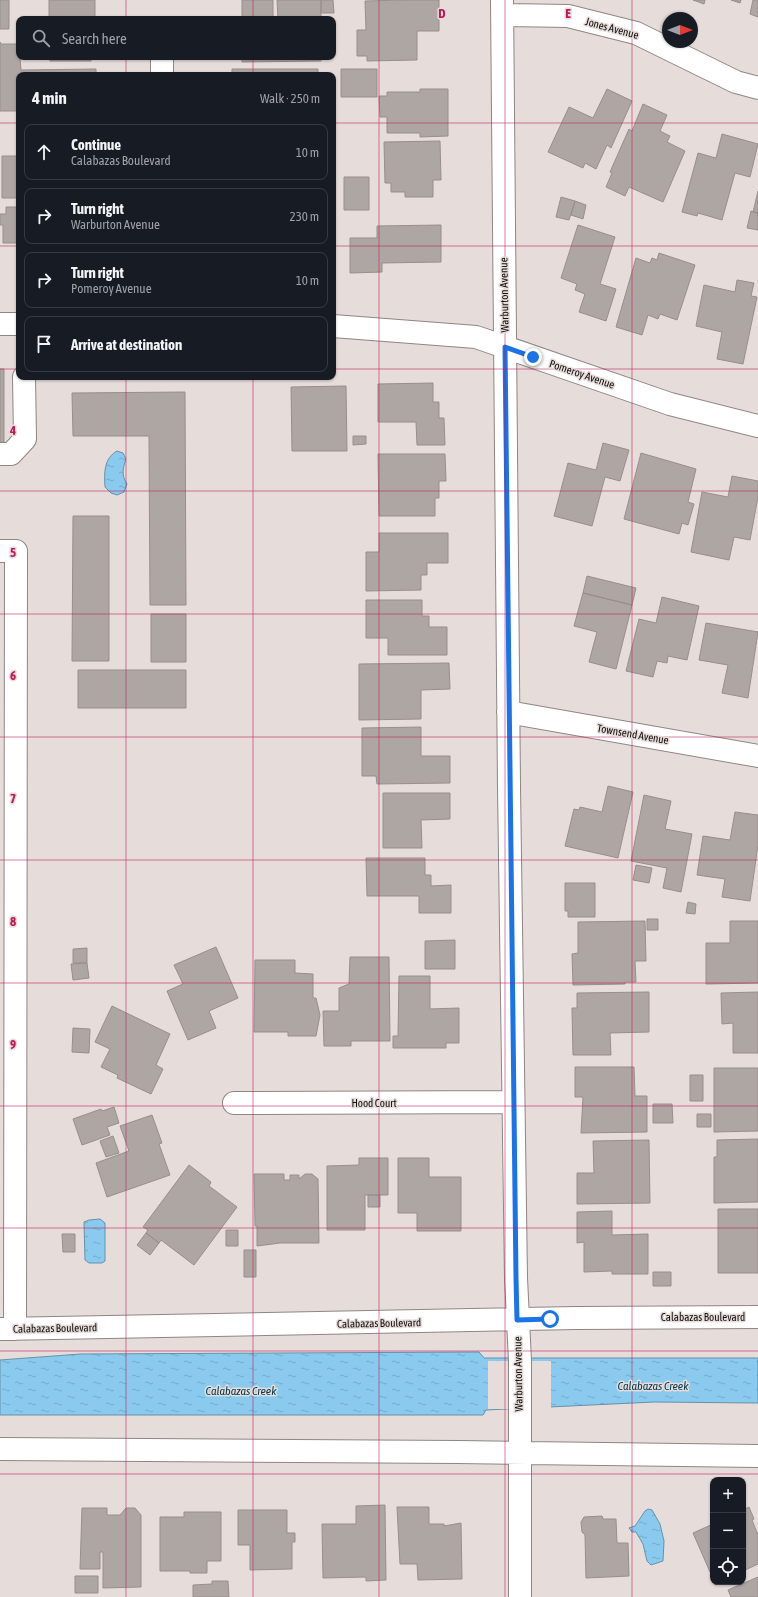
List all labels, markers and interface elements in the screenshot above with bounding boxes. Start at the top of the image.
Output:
text: D [438,6,446,21]
text: E [565,6,571,21]
north arrow [662,12,698,48]
street label: Jones Avenue [584,15,640,41]
search box [16,16,336,60]
icon: search [30,27,52,49]
text: Search here [62,30,127,47]
text: 4 min [32,88,67,108]
text: Walk · 250 m [260,91,320,106]
text: Continue [71,136,121,153]
icon: ahead [33,141,55,163]
text: 10 m [296,145,319,160]
text: Calabazas Boulevard [71,153,171,168]
text: Turn right [71,200,124,217]
icon: right [33,205,55,227]
text: 230 m [290,209,319,224]
text: Warburton Avenue [71,217,160,232]
street label: Warburton Avenue [497,257,511,333]
text: Turn right [71,264,124,281]
icon: right [33,269,55,291]
text: 10 m [296,273,319,288]
text: Pomeroy Avenue [71,281,152,296]
icon: arrive [33,333,55,355]
text: Arrive at destination [71,336,182,353]
route end [524,348,542,366]
street label: Pomeroy Avenue [548,357,616,391]
text: 4 [9,423,16,438]
text: 5 [10,545,16,560]
text: 6 [10,668,16,683]
street label: Townsend Avenue [596,722,670,746]
text: 7 [10,791,16,806]
text: 8 [10,914,16,929]
text: 9 [10,1037,16,1052]
street label: Hood Court [351,1097,397,1109]
route start [541,1310,559,1328]
street label: Calabazas Boulevard [661,1311,745,1323]
street label: Calabazas Boulevard [337,1316,421,1330]
street label: Calabazas Boulevard [13,1321,97,1335]
street label: Warburton Avenue [511,1336,525,1412]
water label: Calabazas Creek [617,1379,689,1393]
water label: Calabazas Creek [205,1384,277,1398]
map controls [710,1477,746,1585]
button: + [710,1477,746,1513]
button: − [710,1513,746,1549]
button: locate [710,1549,746,1585]

